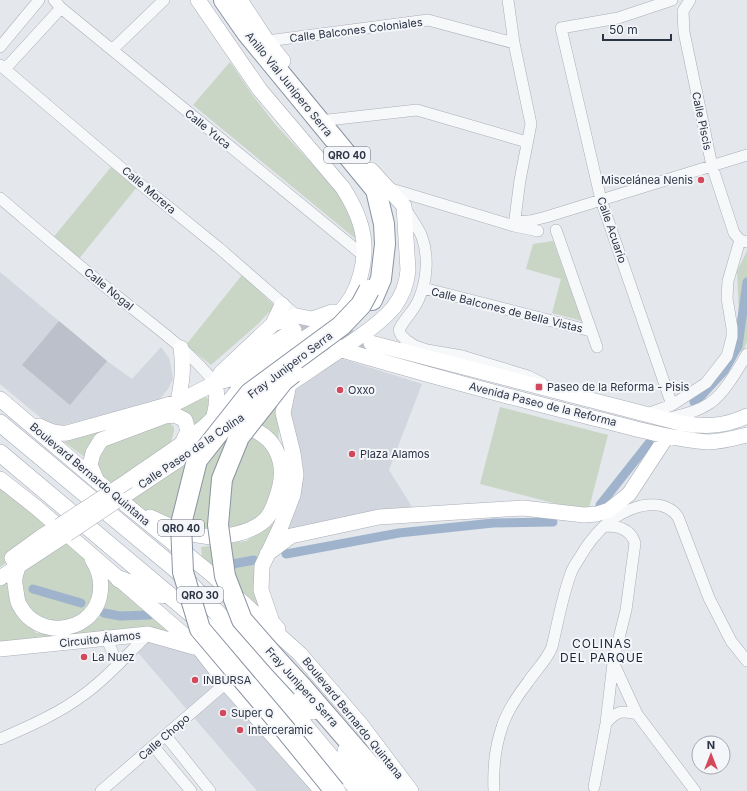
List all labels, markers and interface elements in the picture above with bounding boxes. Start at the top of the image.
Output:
street label: Calle Balcones Coloniales [289,15,423,45]
scale bar [603,16,671,42]
text: 50 m [609,22,638,37]
street label: Anillo Vial Junípero Serra [242,29,336,139]
street label: Calle Piscis [689,91,715,152]
street label: Calle Yuca [182,106,234,152]
road number: QRO 40 [324,147,370,163]
street label: Calle Morera [119,163,179,217]
place label: Miscelánea Nenis [601,173,693,187]
marker: Miscelánea Nenis [696,175,706,185]
street label: Calle Acuario [594,195,630,265]
street label: Calle Nogal [81,265,137,313]
street label: Calle Balcones de Bella Vistas [430,284,585,336]
street label: Fray Junipero Serra [245,329,335,401]
street label: Avenida Paseo de la Reforma [468,379,618,429]
place label: Paseo de la Reforma - Pisis [547,380,689,394]
marker: Paseo de la Reforma - Pisis [534,382,544,392]
place label: Oxxo [348,383,375,397]
marker: Oxxo [335,385,345,395]
street label: Calle Paseo de la Colina [135,410,247,492]
street label: Boulevard Bernardo Quintana [27,420,153,528]
place label: Plaza Alamos [360,447,430,461]
marker: Plaza Alamos [347,449,357,459]
road number: QRO 40 [158,520,204,536]
road number: QRO 30 [177,587,223,603]
street label: Circuito Álamos [59,628,142,650]
district label: COLINAS DEL PARQUE [560,636,644,665]
street label: Fray Junipero Serra [263,644,341,730]
place label: La Nuez [92,650,135,664]
marker: La Nuez [79,652,89,662]
street label: Boulevard Bernardo Quintana [299,654,407,782]
place label: INBURSA [203,673,252,687]
marker: INBURSA [190,675,200,685]
place label: Super Q [231,706,273,720]
marker: Super Q [218,708,228,718]
street label: Calle Chopo [135,711,193,763]
place label: Interceramic [248,723,313,737]
marker: Interceramic [235,725,245,735]
north arrow [691,735,731,775]
text: N [707,738,715,752]

